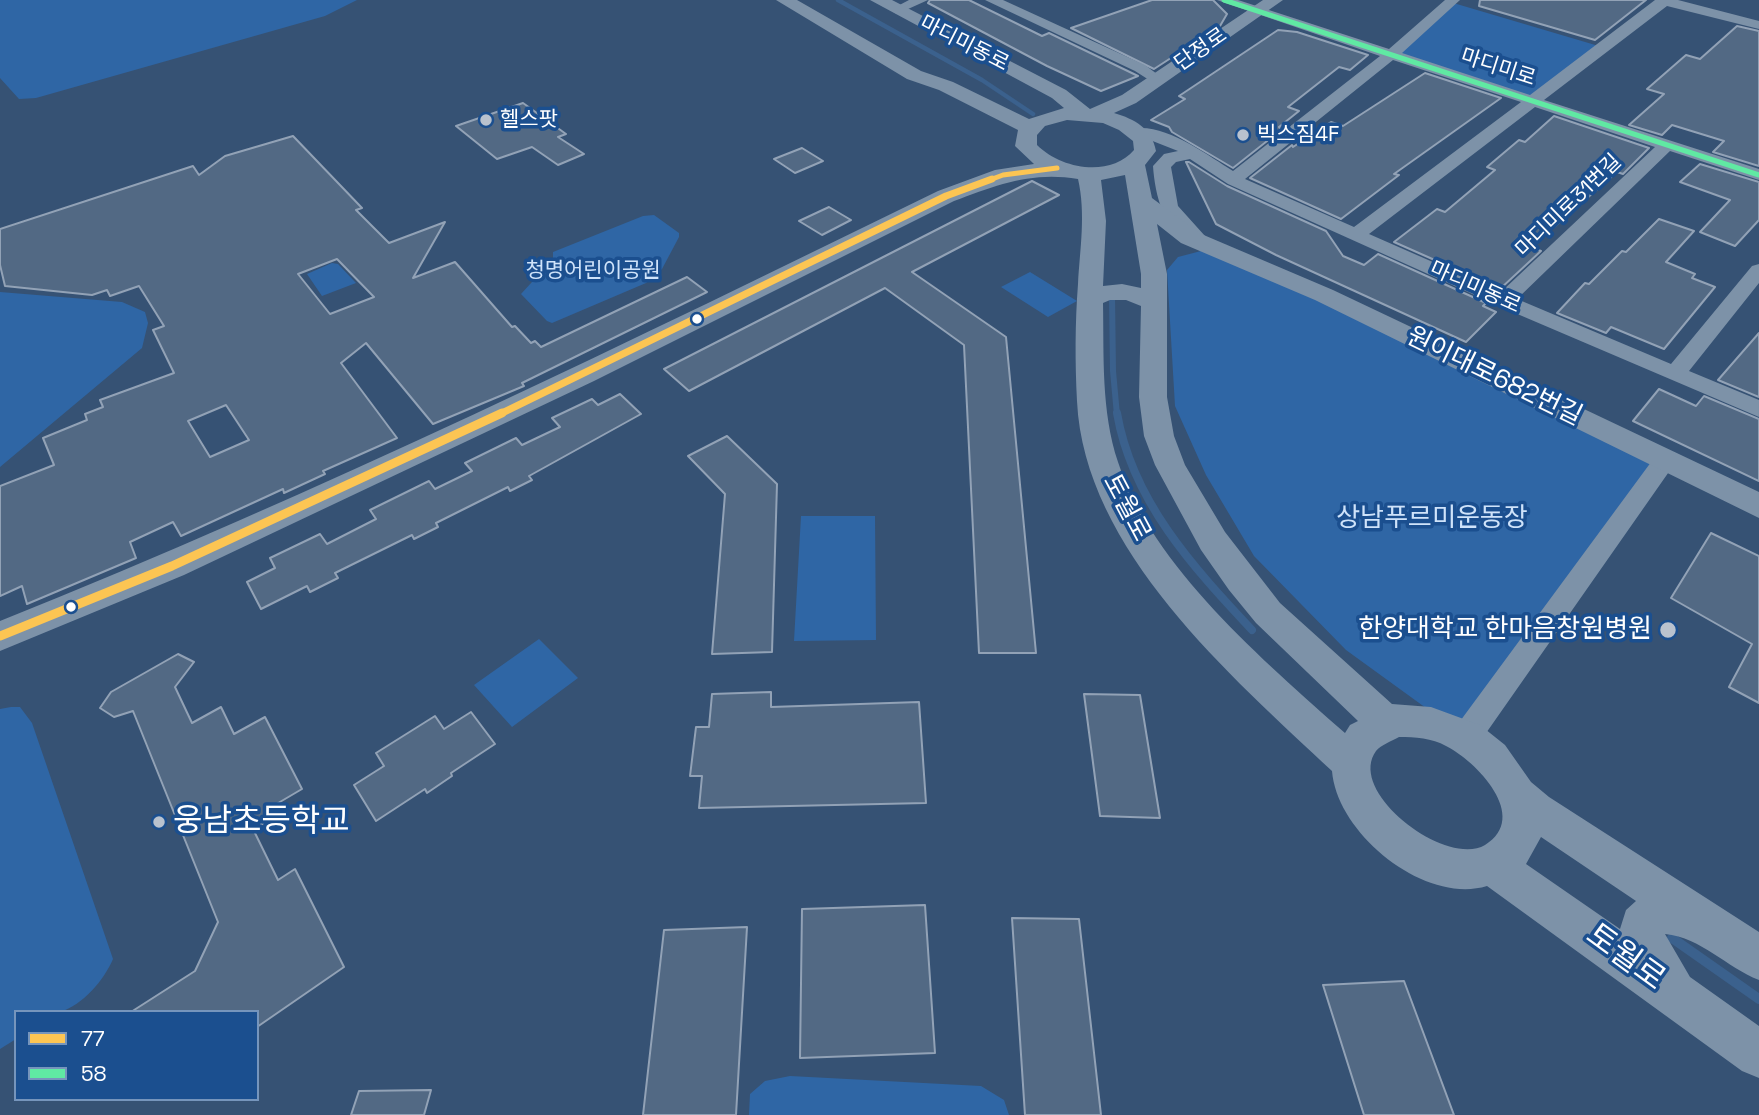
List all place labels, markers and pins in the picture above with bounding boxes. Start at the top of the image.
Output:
place label: 헬스팟 [500,107,558,133]
marker: 헬스팟 [478,112,494,128]
place label: 빅스짐4F [1257,122,1339,148]
marker: 빅스짐4F [1235,127,1251,143]
unlabelled marker [690,312,704,326]
unlabelled marker [64,600,78,614]
place label: 한양대학교 한마음창원병원 [1358,614,1652,646]
marker: 한양대학교 한마음창원병원 [1658,620,1678,640]
place label: 웅남초등학교 [173,803,350,841]
marker: 웅남초등학교 [151,814,167,830]

